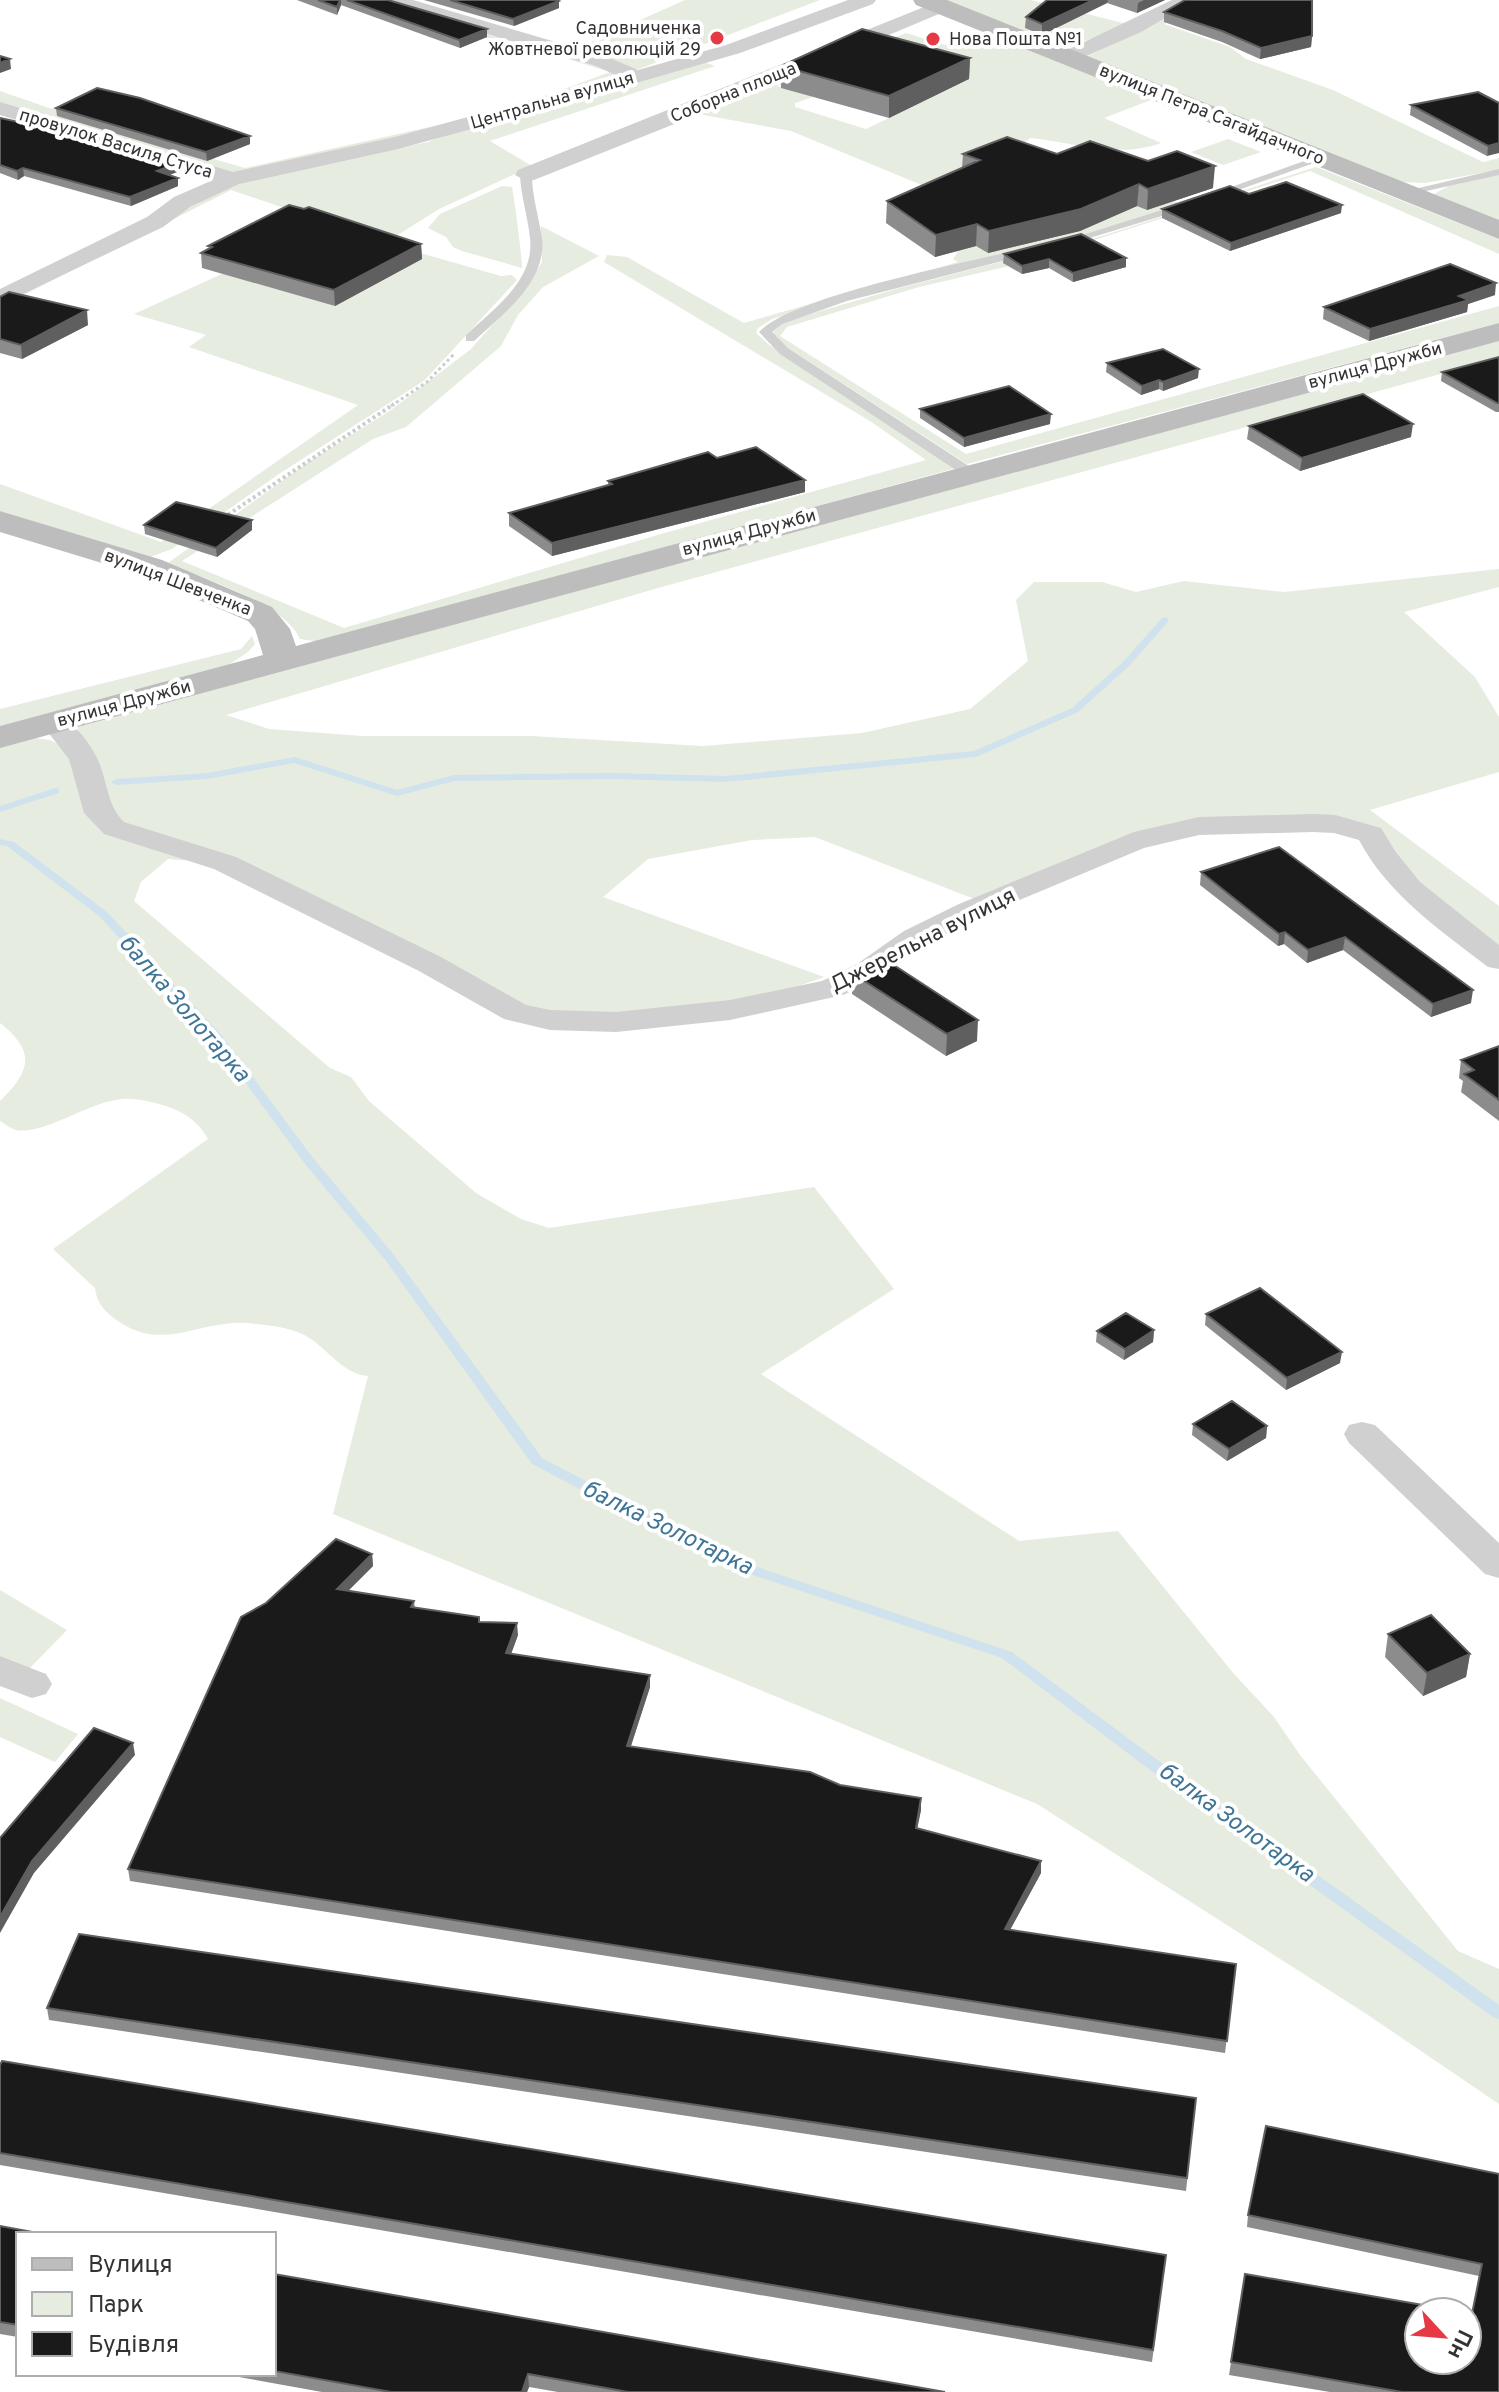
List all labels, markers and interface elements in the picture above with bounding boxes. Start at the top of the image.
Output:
place label: Садовниченка Жовтневої революцій 29 [488,18,701,62]
marker: Садовниченка Жовтневої революцій 29 [708,29,726,47]
place label: Нова Пошта №1 [949,29,1083,52]
marker: Нова Пошта №1 [924,30,942,48]
street label: Соборна площа [667,58,800,129]
street label: вулиця Петра Сагайдачного [1096,60,1327,171]
street label: Центральна вулиця [468,67,637,136]
street label: провулок Василя Стуса [16,104,215,185]
street label: вулиця Дружби [1306,338,1445,395]
street label: вулиця Дружби [680,505,819,562]
street label: вулиця Шевченка [101,545,254,622]
street label: вулиця Дружби [55,676,194,733]
street label: Джерельна вулиця [826,883,1020,1000]
water label: балка Золотарка [111,929,256,1090]
water label: балка Золотарка [577,1475,758,1583]
water label: балка Золотарка [1152,1757,1320,1891]
legend [16,2232,276,2376]
text: Вулиця [88,2251,172,2281]
text: Парк [88,2291,144,2321]
north arrow [1403,2296,1483,2376]
text: Пн [1440,2324,1477,2363]
text: Будівля [88,2331,179,2361]

